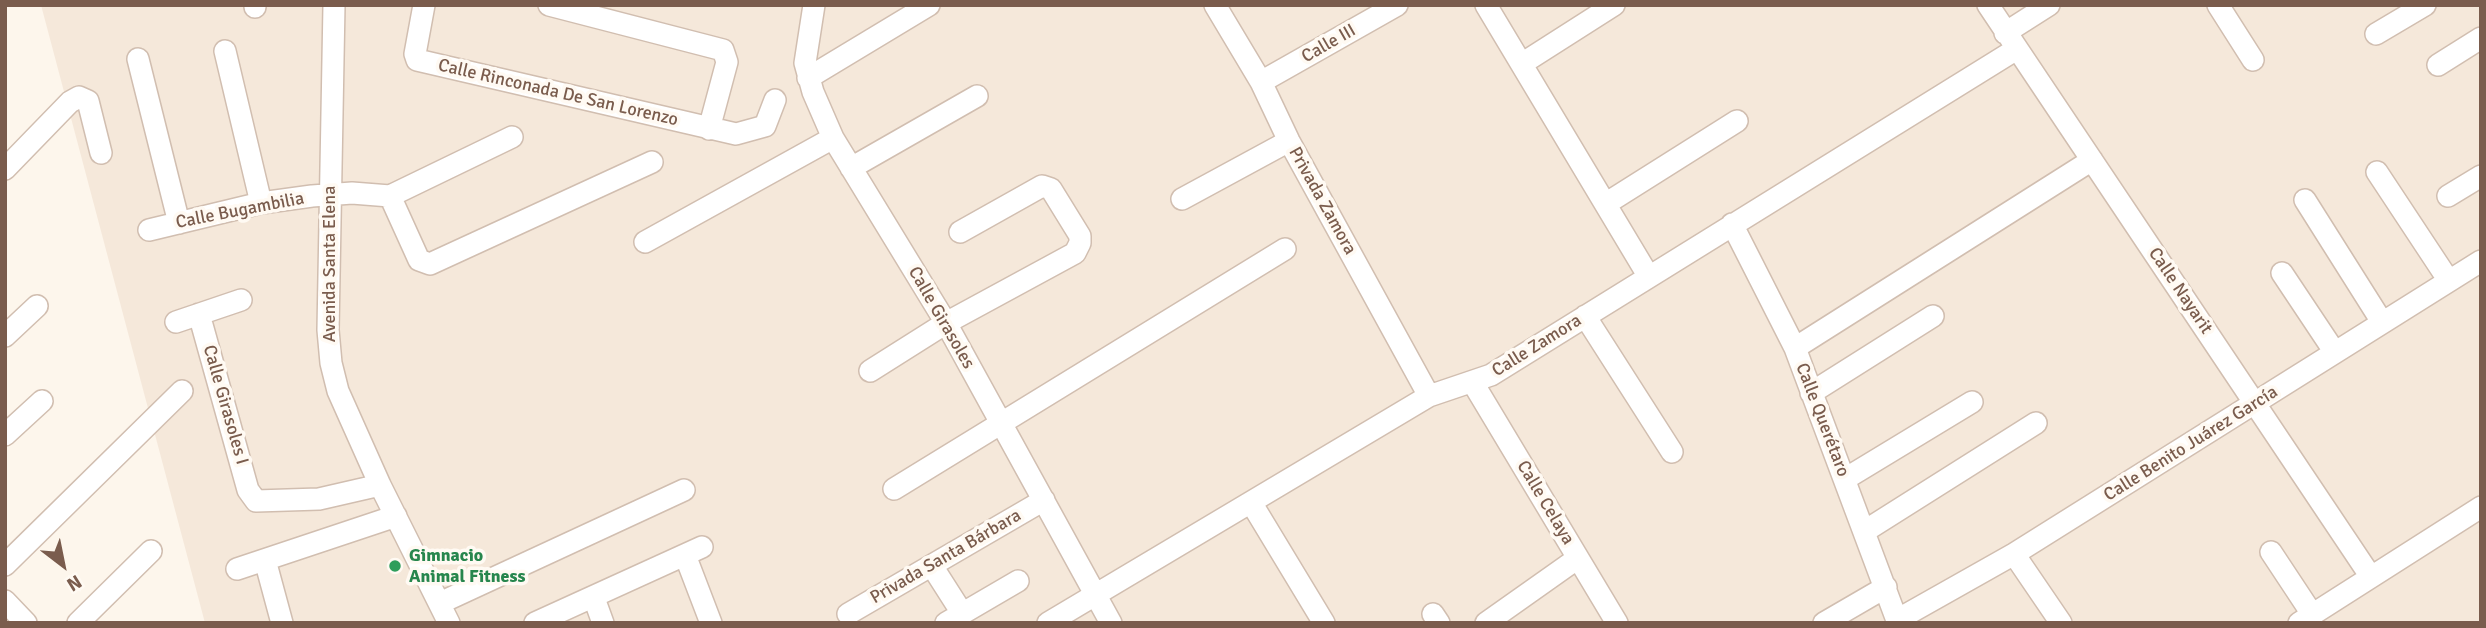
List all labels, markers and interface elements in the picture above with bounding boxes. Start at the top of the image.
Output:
street label: Calle III [1298,20,1360,68]
street label: Calle Rinconada De San Lorenzo [436,55,680,131]
street label: Privada Zamora [1284,143,1360,259]
street label: Avenida Santa Elena [319,186,341,342]
street label: Calle Bugambilia [174,188,306,234]
street label: Calle Nayarit [2143,244,2217,338]
street label: Calle Girasoles [903,263,979,373]
street label: Calle Zamora [1488,310,1586,382]
street label: Calle Girasoles I [198,343,252,467]
street label: Calle Querétaro [1790,360,1854,480]
street label: Calle Benito Juárez García [2100,382,2282,506]
street label: Calle Celaya [1511,457,1579,549]
street label: Privada Santa Bárbara [867,505,1025,609]
north arrow [28,530,98,600]
place label: Gimnacio Animal Fitness [409,545,525,588]
marker: Gimnacio Animal Fitness [387,558,403,574]
text: N [62,569,86,596]

